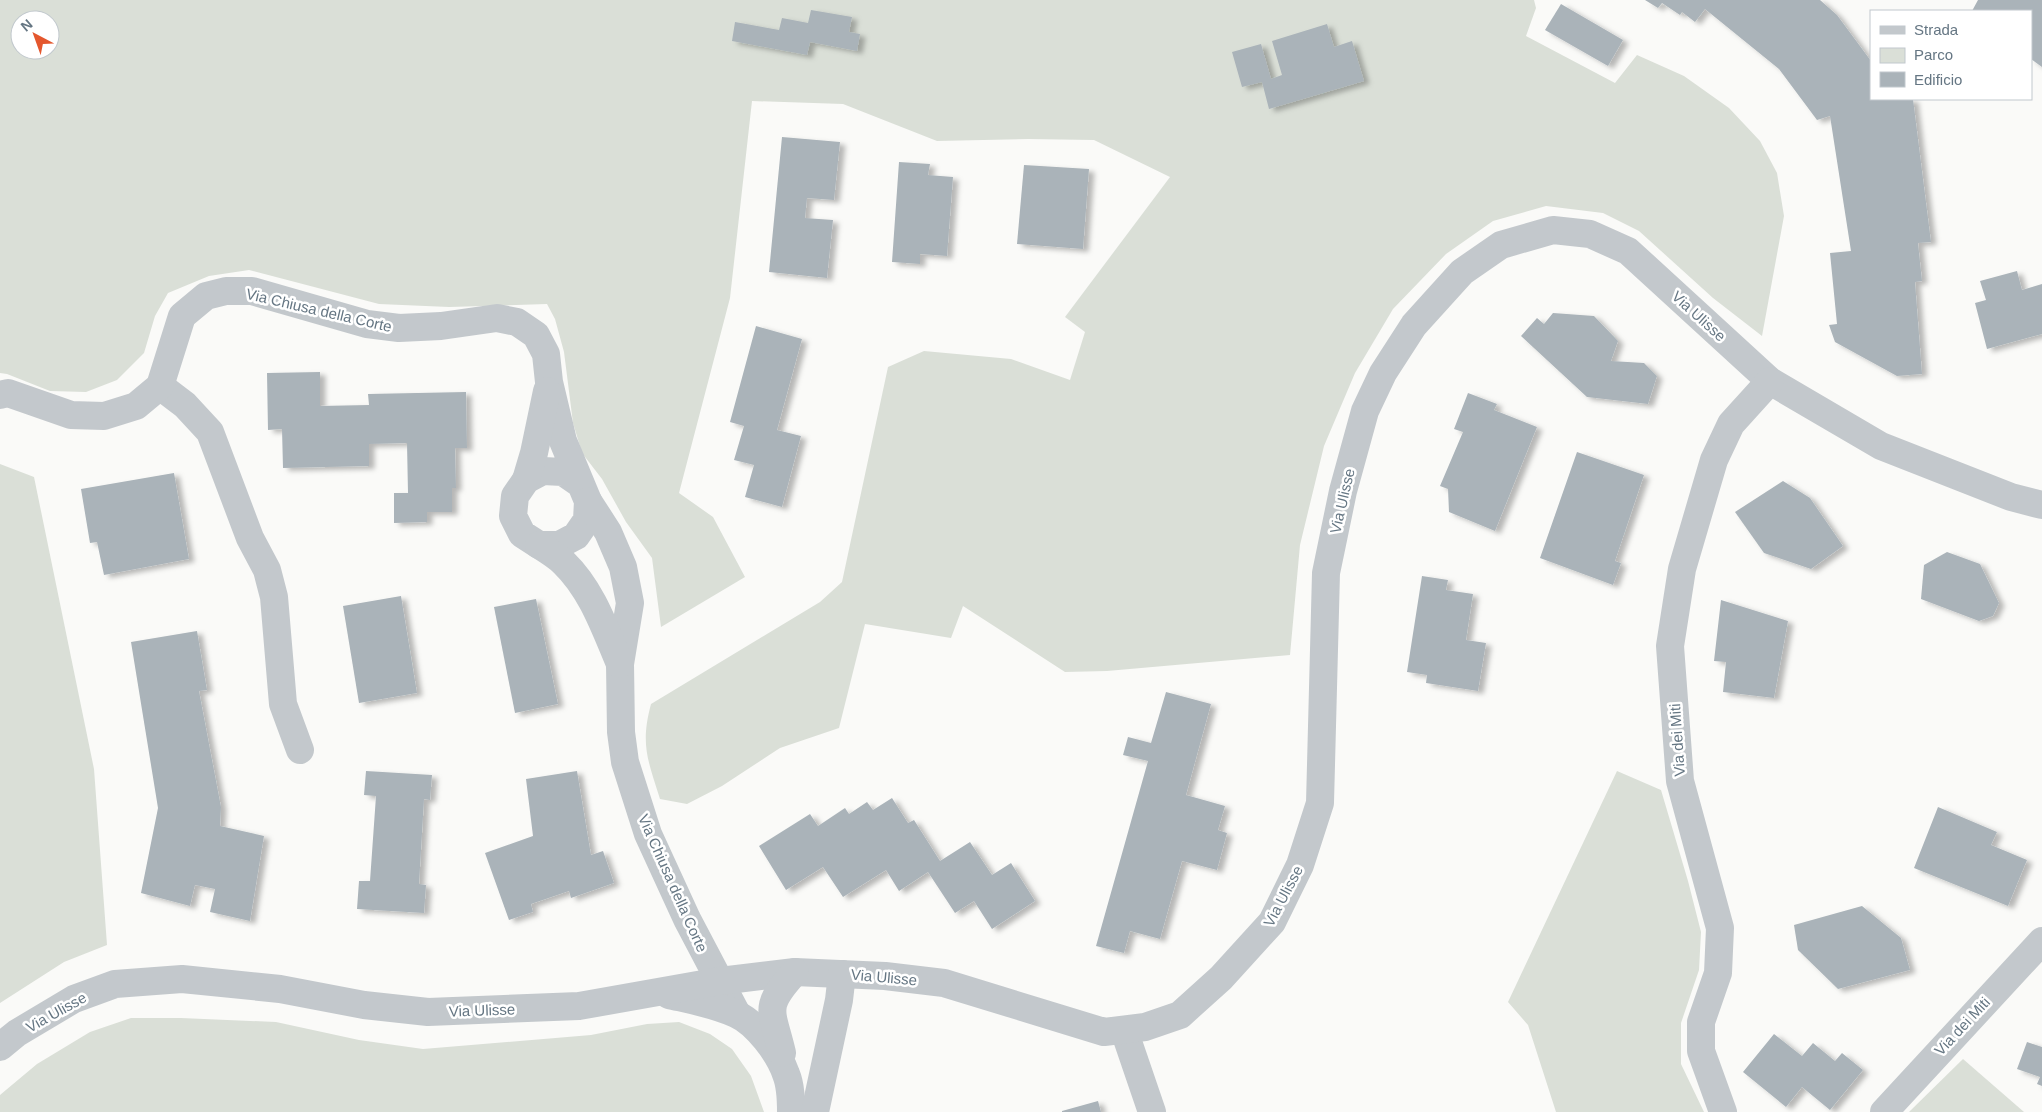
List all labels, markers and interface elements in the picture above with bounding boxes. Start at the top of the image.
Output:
north arrow [10,10,60,60]
legend [1870,10,2032,100]
text: N [17,16,36,35]
text: Strada [1914,21,1959,38]
text: Parco [1914,46,1953,63]
text: Edificio [1914,71,1962,88]
street label: Via Chiusa della Corte [245,285,393,335]
street label: Via Ulisse [1669,287,1729,345]
street label: Via Ulisse [1326,467,1358,535]
street label: Via dei Miti [1666,703,1688,777]
street label: Via Chiusa della Corte [635,811,711,955]
street label: Via Ulisse [1260,863,1306,929]
street label: Via Ulisse [850,966,918,988]
street label: Via Ulisse [23,988,89,1036]
street label: Via dei Miti [1931,993,1993,1059]
street label: Via Ulisse [449,1000,515,1020]

